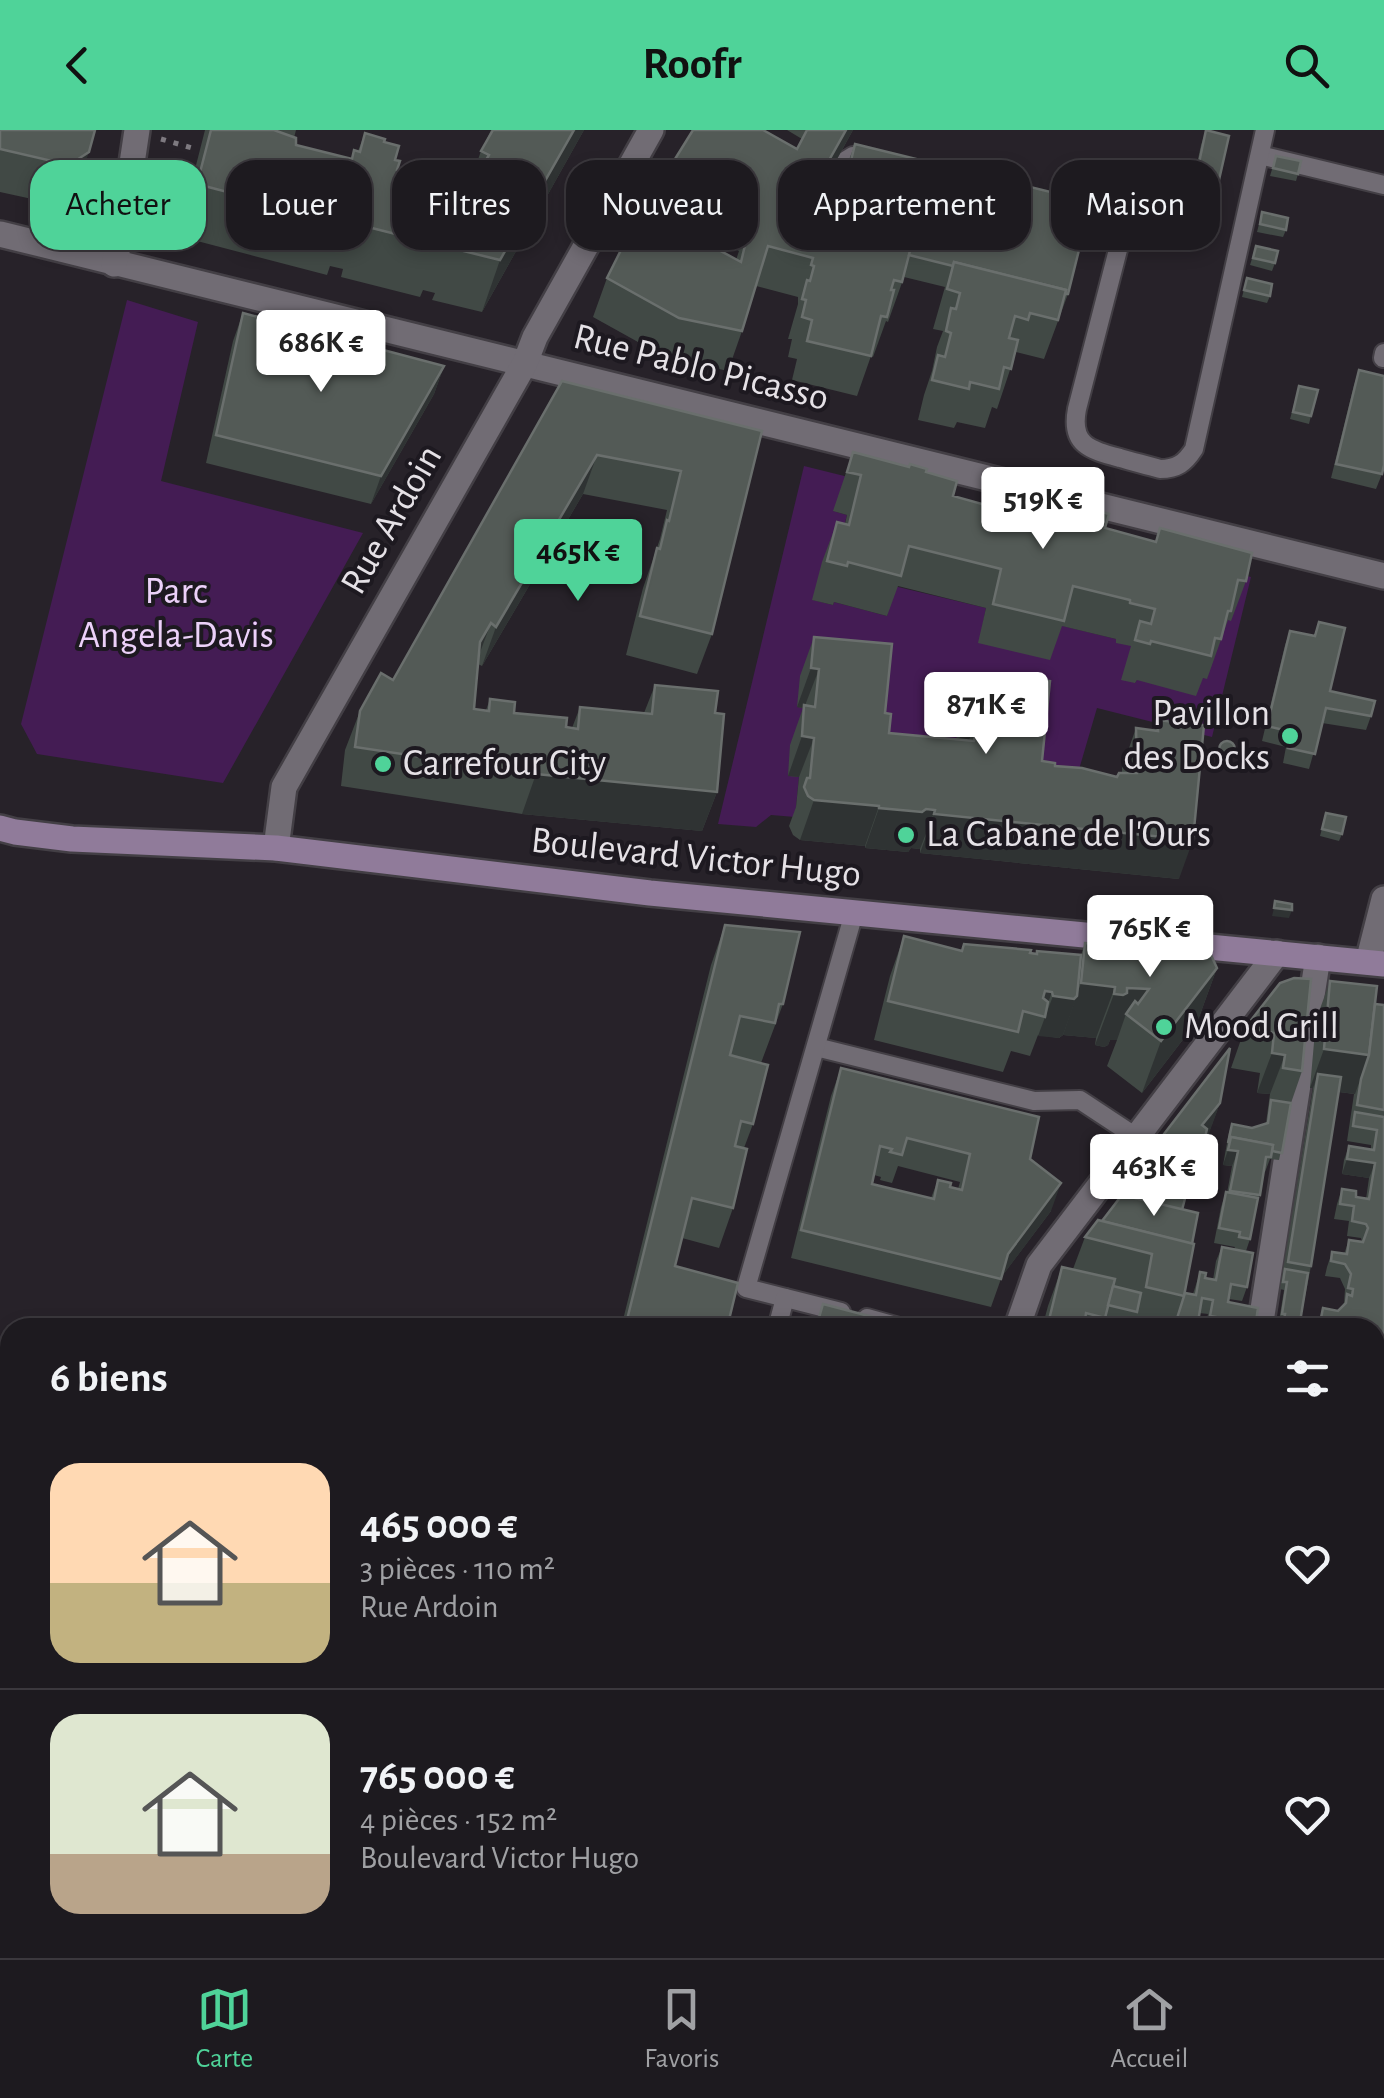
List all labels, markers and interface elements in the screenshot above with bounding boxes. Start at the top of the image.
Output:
icon: back [50,38,105,93]
icon: search [1279,38,1334,93]
text: Roofr [642,42,742,87]
chip: Acheter [30,160,206,250]
chip: Louer [226,160,372,250]
chip: Filtres [392,160,546,250]
chip: Nouveau [566,160,758,250]
chip: Appartement [778,160,1031,250]
chip: Maison [1051,160,1220,250]
pin: 686K € [240,310,402,395]
street label: Rue Pablo Picasso [570,318,832,418]
text: 686K € [278,326,364,358]
street label: Rue Ardoin [334,439,450,601]
pin: 519K € [962,467,1124,552]
text: 519K € [1003,483,1083,515]
pin: 465K € [497,519,659,604]
text: 465K € [536,535,620,567]
park label: Parc Angela-Davis [78,573,274,655]
pin: 871K € [905,672,1067,757]
text: 871K € [946,688,1026,720]
place label: Pavillon des Docks [1123,695,1270,777]
marker: Pavillon des Docks [1279,725,1301,747]
place label: Carrefour City [403,745,606,783]
marker: Carrefour City [372,753,394,775]
place label: La Cabane de l'Ours [926,816,1211,854]
street label: Boulevard Victor Hugo [529,822,863,894]
marker: La Cabane de l'Ours [895,824,917,846]
pin: 765K € [1069,895,1231,980]
text: 765K € [1109,911,1191,943]
place label: Mood Grill [1184,1008,1339,1046]
marker: Mood Grill [1153,1016,1175,1038]
pin: 463K € [1073,1134,1235,1219]
text: 463K € [1112,1150,1196,1182]
icon: filters [1280,1351,1335,1406]
text: 6 biens [50,1357,168,1399]
icon: home [130,1503,250,1623]
text: 465 000 € [360,1504,518,1546]
icon: heart [1280,1536,1335,1591]
text: 3 pièces · 110 m² [360,1553,555,1585]
text: Rue Ardoin [360,1591,498,1623]
icon: home [130,1754,250,1874]
text: 765 000 € [360,1755,515,1797]
icon: heart [1280,1787,1335,1842]
text: 4 pièces · 152 m² [360,1804,557,1836]
text: Boulevard Victor Hugo [360,1842,639,1874]
tab: Carte [196,1982,253,2076]
tab: Favoris [644,1982,719,2076]
tab: Accueil [1110,1982,1188,2076]

